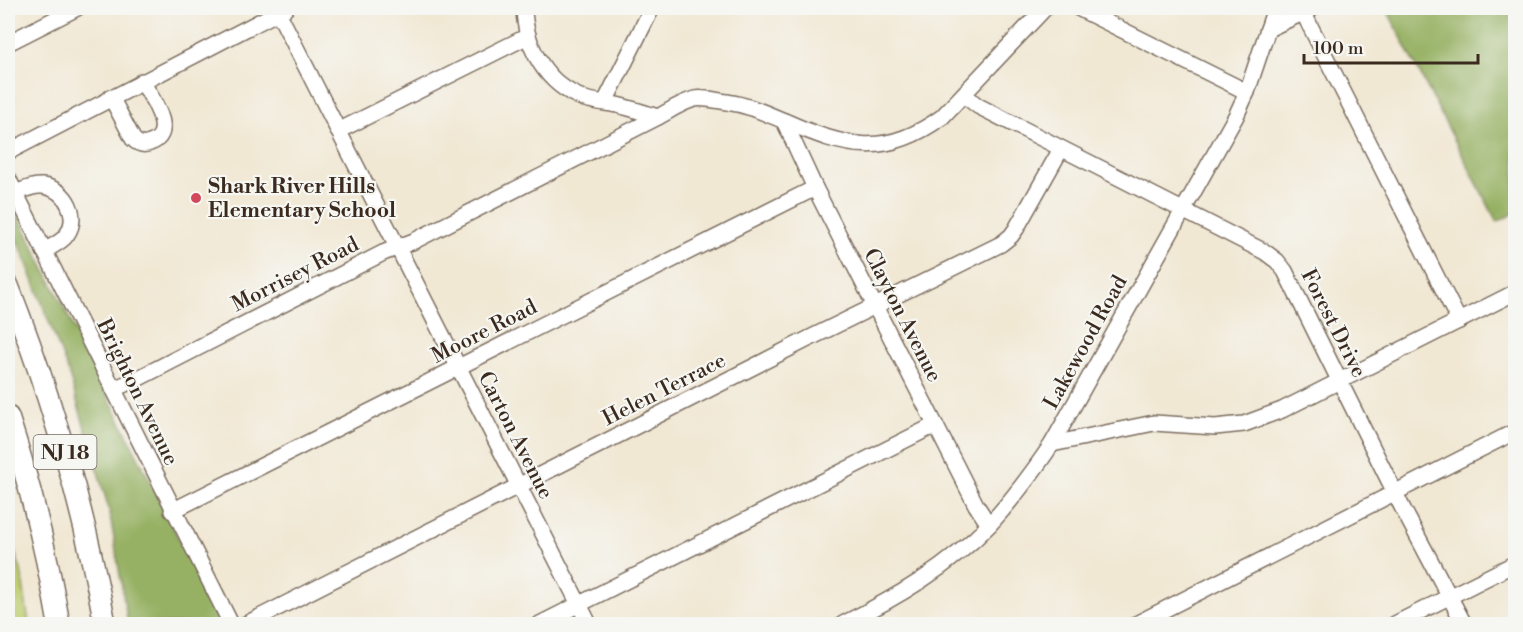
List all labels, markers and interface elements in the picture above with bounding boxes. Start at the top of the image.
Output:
scale bar [1304,27,1478,65]
text: 100 m [1313,37,1364,60]
place label: Shark River Hills Elementary School [208,174,396,224]
marker: Shark River Hills Elementary School [189,191,203,205]
street label: Morrisey Road [228,232,363,318]
street label: Clayton Avenue [857,244,947,387]
street label: Forest Drive [1295,265,1372,382]
street label: Lakewood Road [1038,271,1133,414]
street label: Moore Road [427,294,542,370]
street label: Brighton Avenue [90,314,184,470]
street label: Helen Terrace [598,348,730,432]
street label: Carton Avenue [472,367,558,504]
road number: NJ 18 [34,435,97,469]

